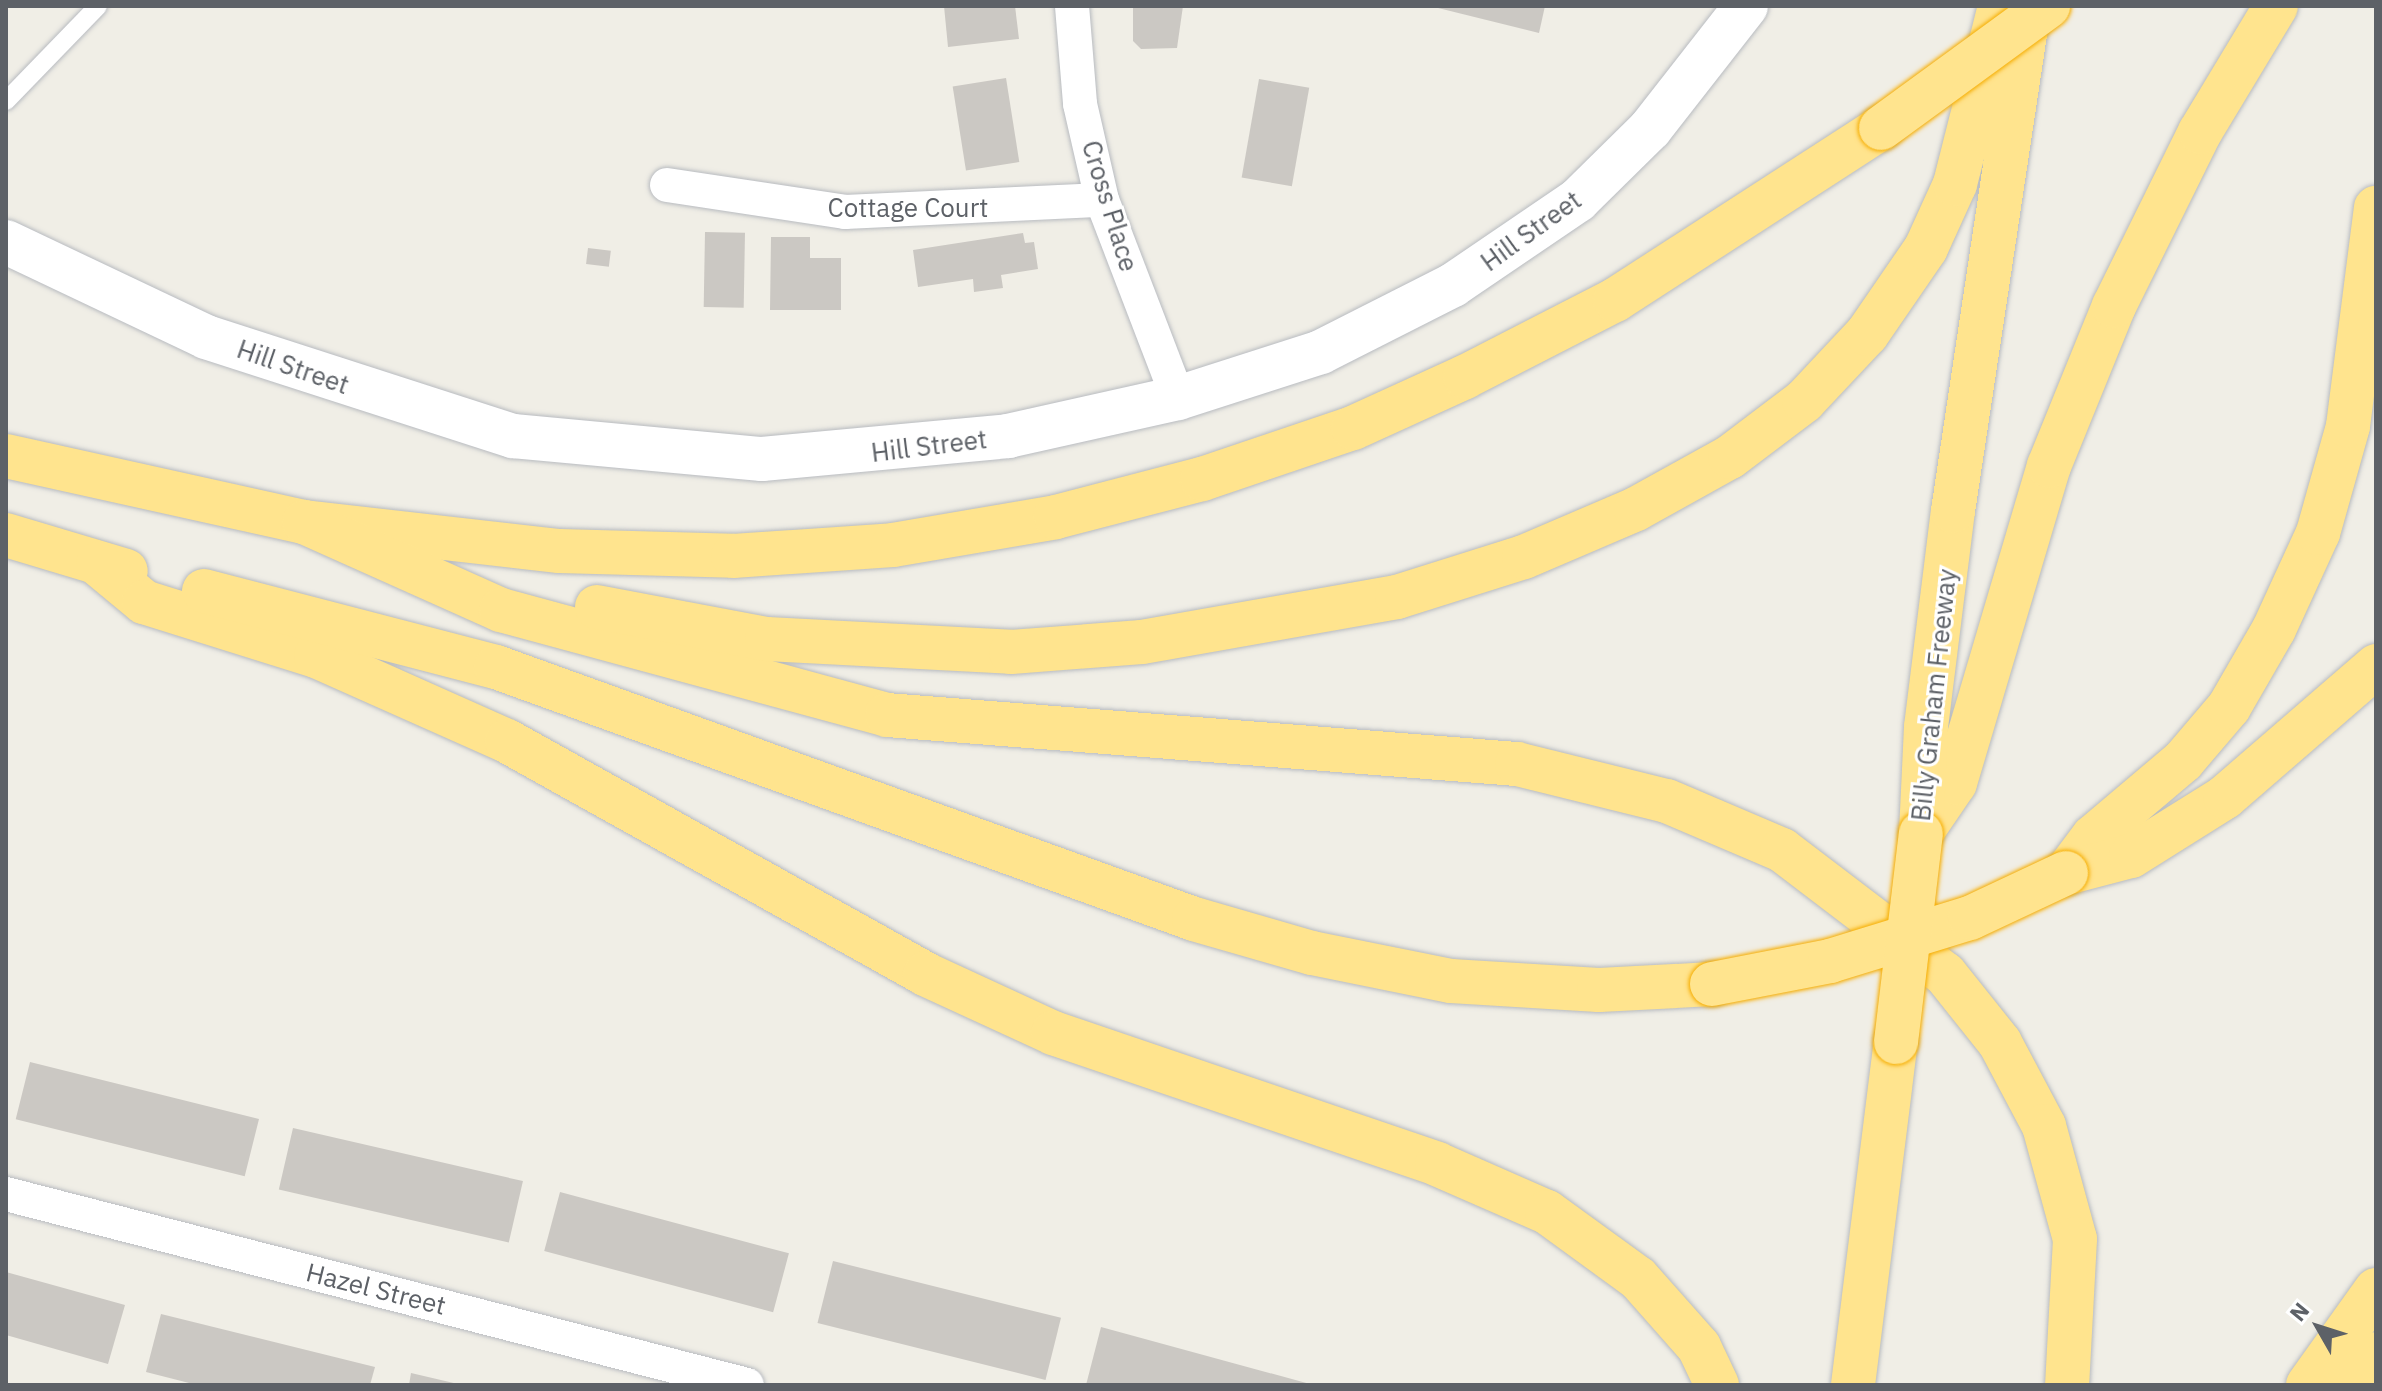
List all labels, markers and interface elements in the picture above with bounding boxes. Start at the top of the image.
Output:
street label: Cross Place [1075,137,1145,275]
street label: Hill Street [1475,184,1587,278]
street label: Cottage Court [828,192,988,224]
street label: Hill Street [233,333,353,401]
street label: Hill Street [869,423,989,469]
street label: Billy Graham Freeway [1905,567,1963,823]
street label: Hazel Street [303,1257,449,1321]
north arrow [2278,1287,2358,1367]
text: N [2283,1296,2315,1327]

